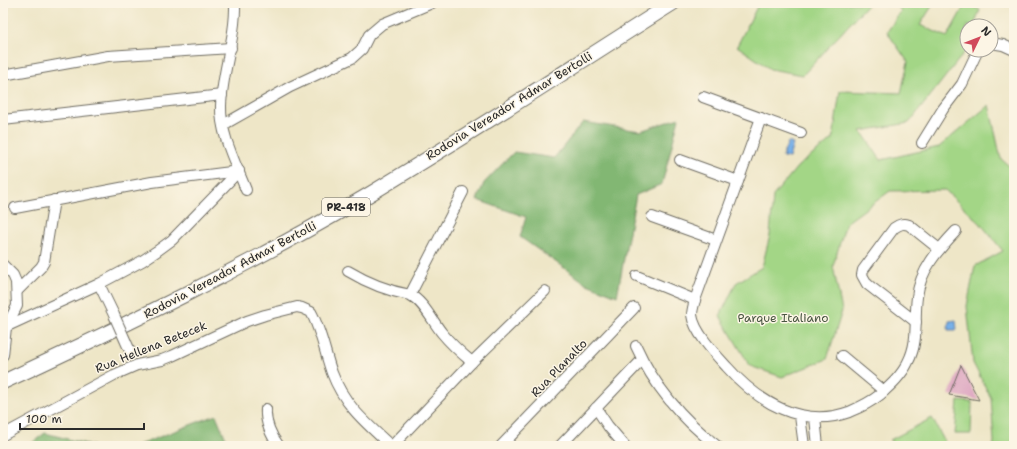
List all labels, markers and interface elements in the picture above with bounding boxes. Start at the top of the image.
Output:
north arrow [959,18,999,58]
text: N [977,23,995,40]
street label: Rodovia Vereador Admar Bertolli [423,48,595,164]
road number: PR-418 [322,198,370,216]
street label: Rodovia Vereador Admar Bertolli [141,218,319,322]
park label: Parque Italiano [738,310,828,326]
street label: Rua Hellena Betecek [93,317,209,377]
street label: Rua Planalto [527,336,591,400]
scale bar [20,405,144,431]
text: 100 m [26,411,62,427]

